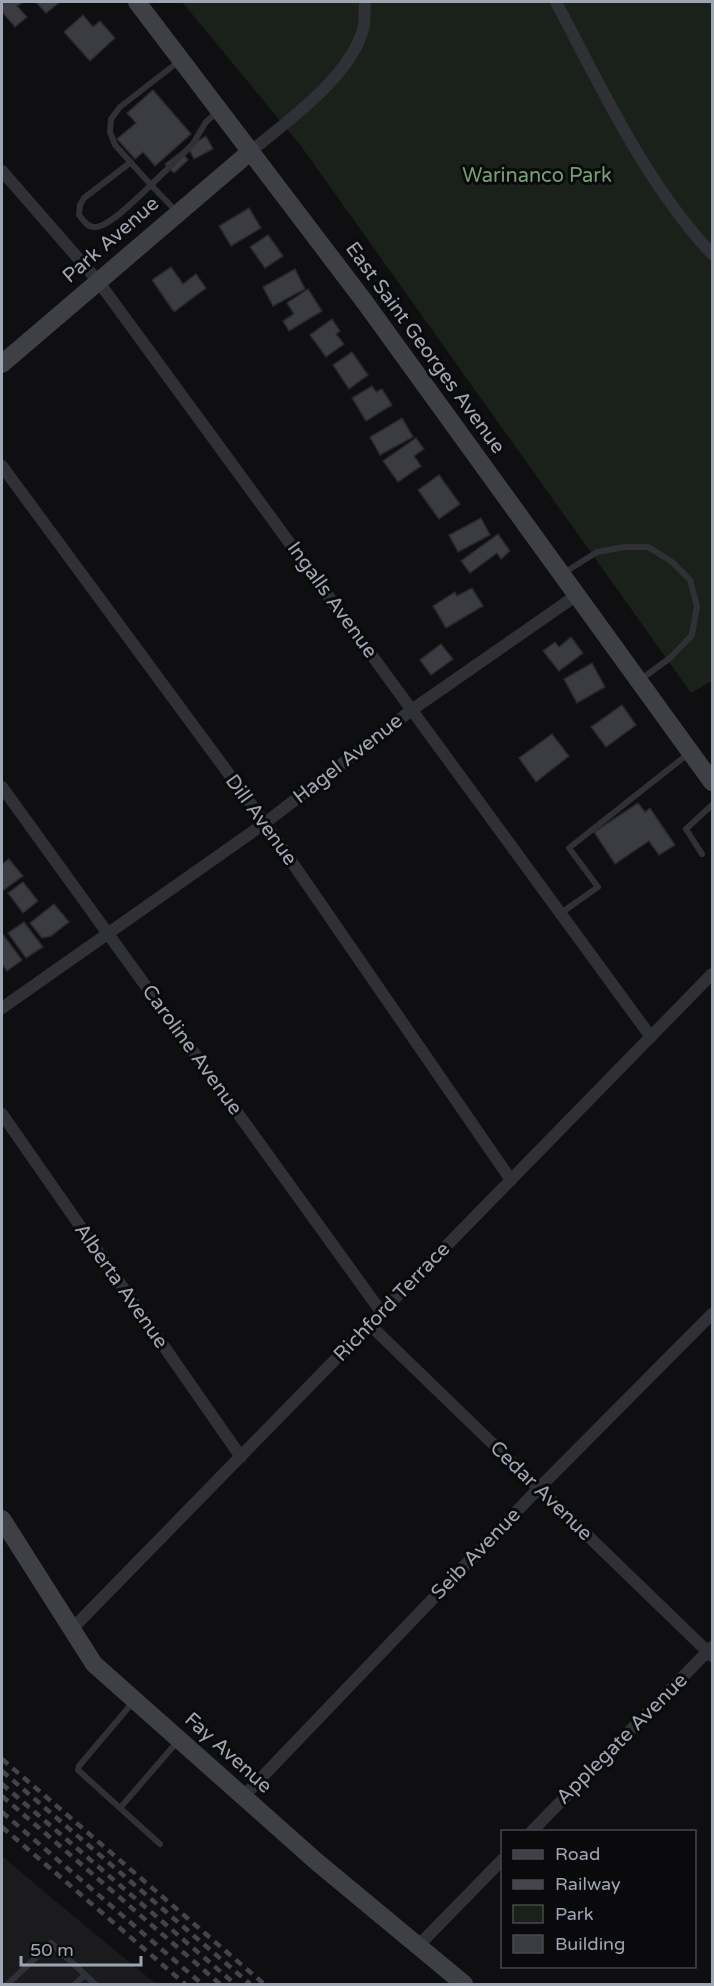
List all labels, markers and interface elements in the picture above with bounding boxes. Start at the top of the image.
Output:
park label: Warinanco Park [462,164,612,188]
street label: Park Avenue [58,192,164,288]
street label: East Saint Georges Avenue [340,237,510,459]
street label: Ingalls Avenue [282,537,382,663]
street label: Hagel Avenue [289,709,407,809]
street label: Dill Avenue [220,770,302,870]
street label: Caroline Avenue [137,980,247,1120]
street label: Alberta Avenue [69,1219,173,1353]
street label: Richford Terrace [329,1237,455,1367]
street label: Cedar Avenue [485,1436,597,1546]
street label: Seib Avenue [426,1503,526,1605]
street label: Applegate Avenue [551,1668,693,1810]
street label: Fay Avenue [179,1708,277,1798]
legend [501,1830,696,1968]
text: Road [555,1843,600,1865]
text: Railway [555,1873,621,1895]
text: Park [555,1903,594,1925]
scale bar [21,1929,141,1967]
text: Building [555,1933,625,1955]
text: 50 m [30,1939,74,1961]

